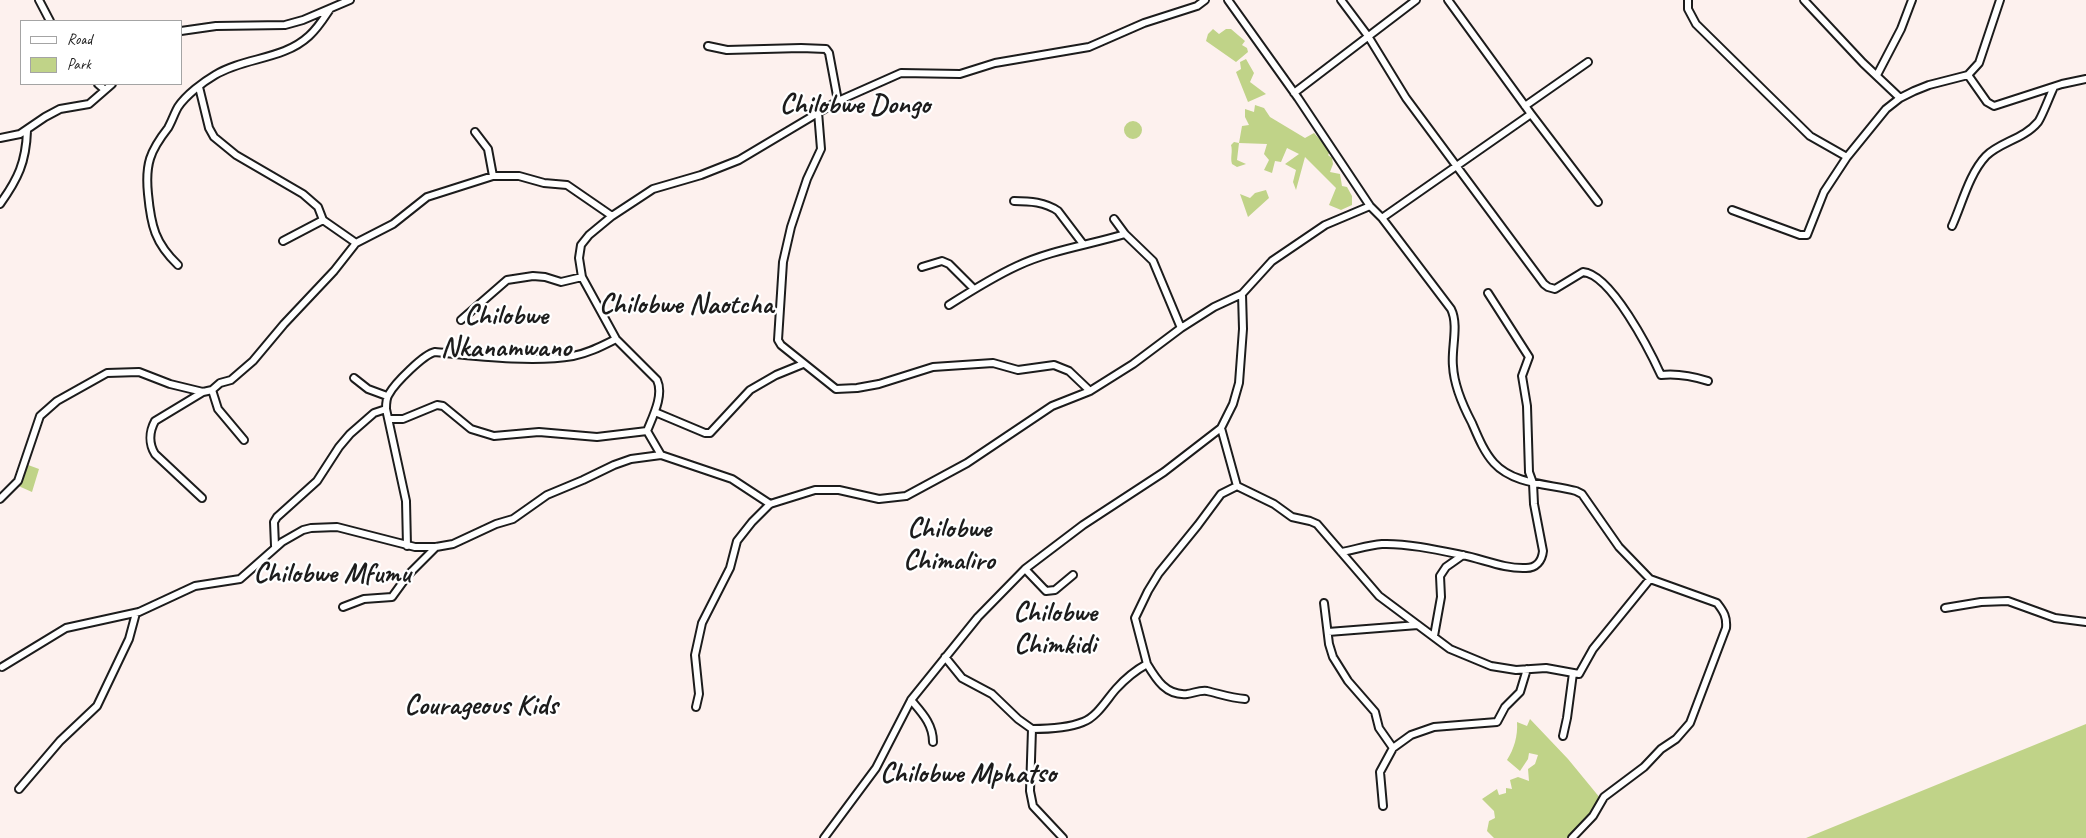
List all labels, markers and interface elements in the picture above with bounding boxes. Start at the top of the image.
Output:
legend [20,20,182,85]
text: Road [67,30,92,49]
text: Park [67,55,91,74]
district label: Chilobwe Dongo [780,89,930,123]
district label: Chilobwe Naotcha [599,289,773,323]
district label: Chilobwe Nkanamwano [441,300,571,366]
district label: Chilobwe Chimaliro [903,513,995,579]
district label: Chilobwe Mfumu [253,558,411,592]
district label: Chilobwe Chimkidi [1013,597,1097,663]
district label: Courageous Kids [404,690,558,724]
district label: Chilobwe Mphatso [880,758,1056,792]

